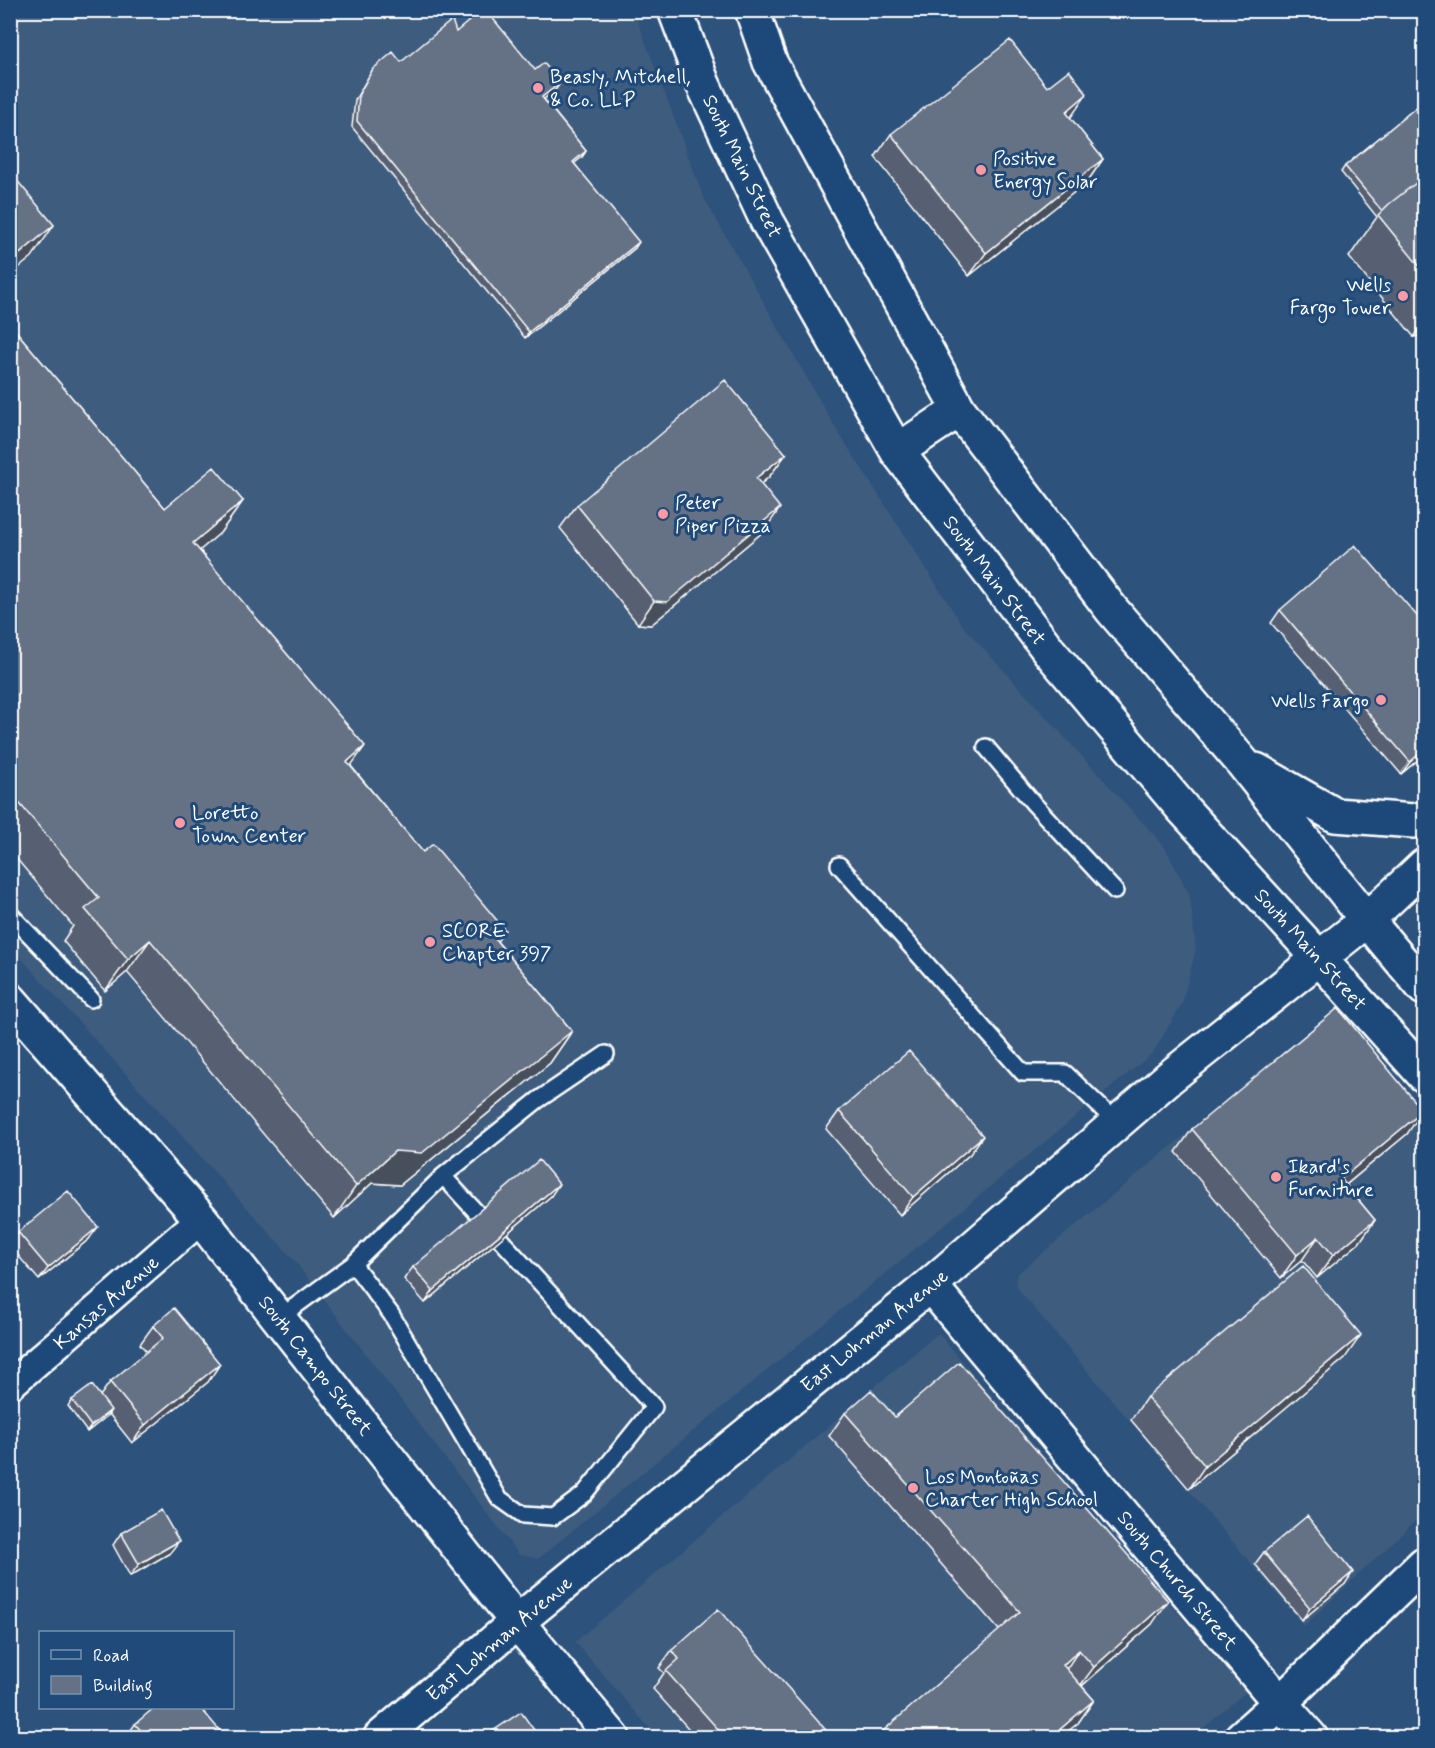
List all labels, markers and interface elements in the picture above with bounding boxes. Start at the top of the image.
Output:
place label: Beasly, Mitchell, & Co. LLP [550,64,691,114]
marker: Beasly, Mitchell, & Co. LLP [531,81,545,95]
street label: South Main Street [695,91,788,243]
place label: Positive Energy Solar [993,146,1098,197]
marker: Positive Energy Solar [974,163,988,177]
place label: Wells Fargo Tower [1290,272,1392,323]
marker: Wells Fargo Tower [1396,289,1410,303]
place label: Peter Piper Pizza [675,490,771,540]
marker: Peter Piper Pizza [656,507,670,521]
street label: South Main Street [936,510,1052,651]
place label: Wells Fargo [1271,688,1369,715]
marker: Wells Fargo [1374,693,1388,707]
place label: Loretto Town Center [192,800,306,850]
marker: Loretto Town Center [173,816,187,830]
street label: South Main Street [1248,883,1372,1017]
place label: SCORE Chapter 397 [442,918,551,968]
marker: SCORE Chapter 397 [423,935,437,949]
place label: Ikard's Furniture [1288,1154,1374,1204]
marker: Ikard's Furniture [1269,1170,1283,1184]
street label: Kansas Avenue [48,1250,166,1357]
street label: East Lohman Avenue [795,1263,955,1399]
street label: South Campo Street [252,1290,378,1442]
place label: Los Montoñas Charter High School [925,1464,1098,1514]
marker: Los Montoñas Charter High School [906,1481,920,1495]
street label: South Church Street [1110,1505,1244,1657]
street label: East Lohman Avenue [421,1570,579,1708]
legend [39,1631,234,1709]
text: Road [93,1644,129,1668]
text: Building [93,1674,153,1700]

